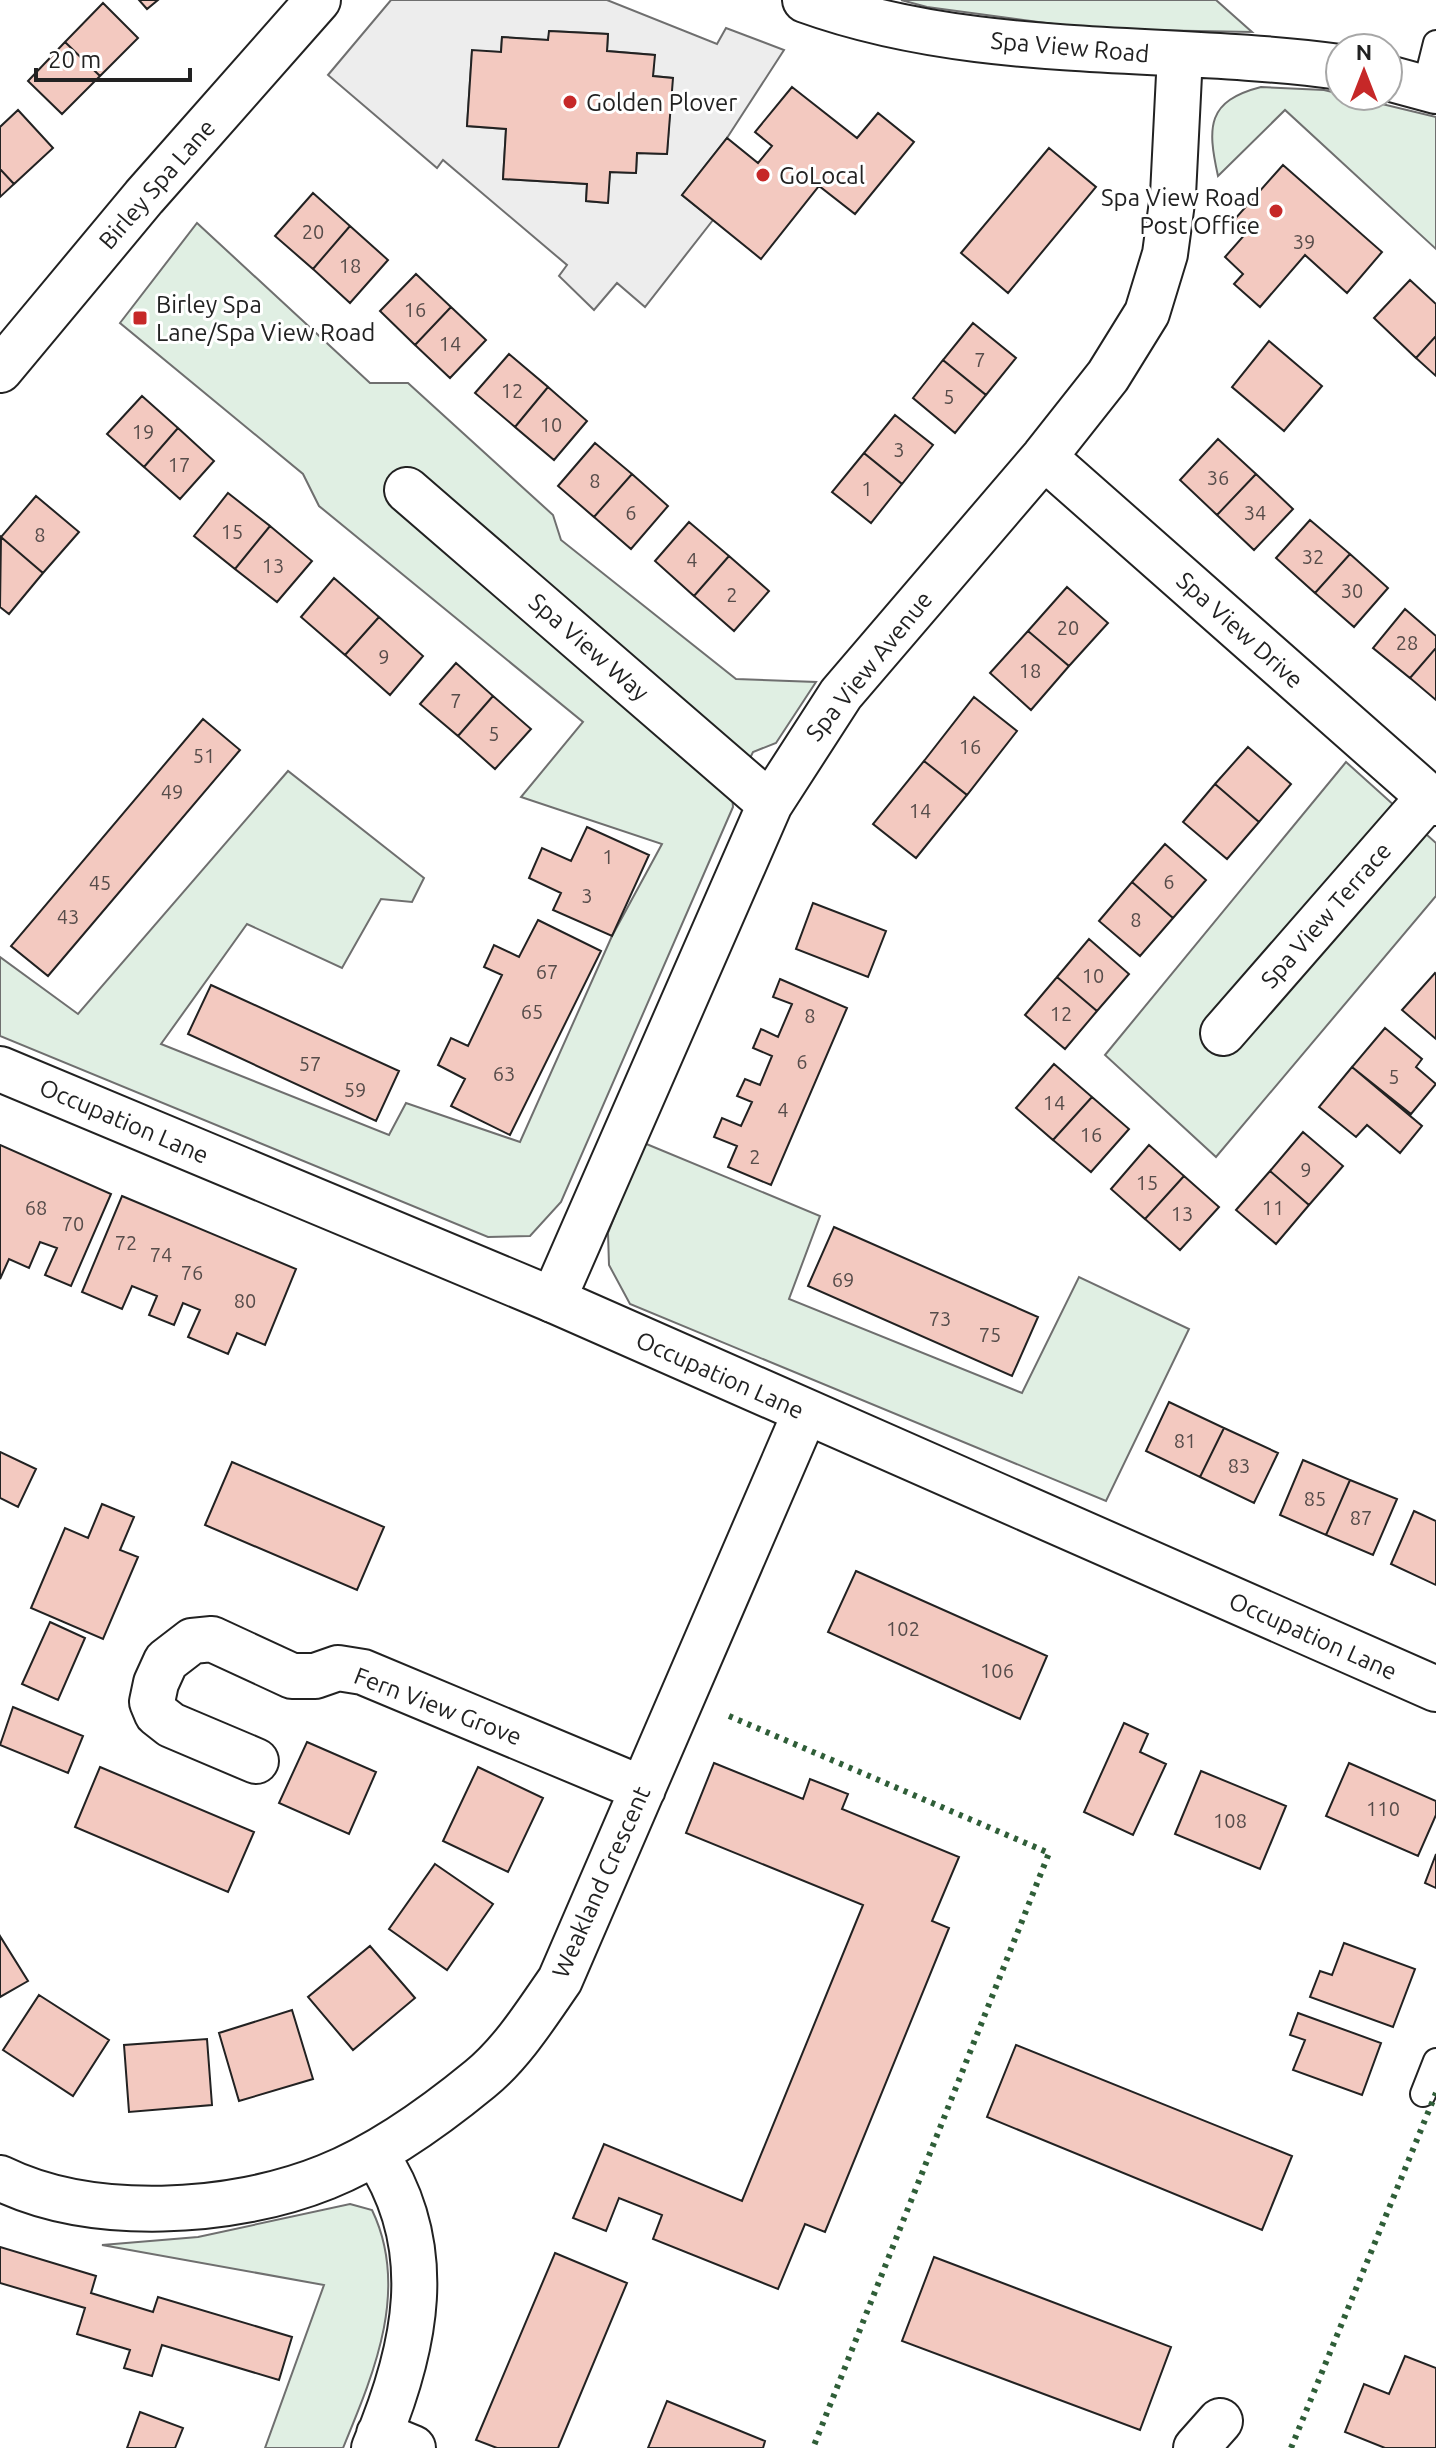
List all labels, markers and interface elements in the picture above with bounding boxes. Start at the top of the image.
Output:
street label: Spa View Road [990,27,1150,67]
scale bar [36,32,190,82]
north arrow [1324,32,1404,112]
text: N [1356,39,1372,64]
text: 20 m [48,46,101,73]
place label: Golden Plover [586,89,737,116]
marker: Golden Plover [561,93,579,111]
street label: Birley Spa Lane [93,114,221,254]
place label: GoLocal [779,162,865,189]
marker: GoLocal [754,166,772,184]
place label: Spa View Road Post Office [1101,184,1260,239]
marker: Spa View Road Post Office [1267,202,1285,220]
house number: 20 [302,220,324,243]
house number: 39 [1293,230,1315,253]
house number: 18 [339,254,361,277]
place label: Birley Spa Lane/Spa View Road [156,291,375,346]
house number: 16 [404,298,426,321]
marker: Birley Spa Lane/Spa View Road [131,309,149,327]
house number: 14 [439,332,461,355]
house number: 7 [974,348,986,371]
house number: 12 [501,379,523,402]
house number: 5 [943,385,955,408]
house number: 10 [540,413,562,436]
house number: 19 [132,420,154,443]
house number: 3 [893,438,905,461]
house number: 17 [168,453,190,476]
house number: 36 [1207,466,1229,489]
house number: 8 [589,469,601,492]
house number: 1 [861,477,873,500]
house number: 6 [625,501,637,524]
house number: 34 [1244,501,1266,524]
house number: 15 [221,520,243,543]
house number: 8 [34,523,46,546]
house number: 32 [1302,545,1324,568]
house number: 4 [686,548,698,571]
house number: 13 [262,554,284,577]
street label: Spa View Drive [1171,566,1309,694]
house number: 30 [1341,579,1363,602]
house number: 2 [726,583,738,606]
street label: Spa View Avenue [800,586,938,746]
street label: Spa View Way [524,588,655,706]
house number: 20 [1057,616,1079,639]
house number: 28 [1396,631,1418,654]
house number: 9 [378,645,390,668]
house number: 18 [1019,659,1041,682]
house number: 7 [450,689,462,712]
house number: 5 [488,722,500,745]
house number: 16 [959,735,981,758]
house number: 51 [193,744,215,767]
house number: 49 [161,780,183,803]
house number: 14 [909,799,931,822]
street label: Spa View Terrace [1255,837,1397,993]
house number: 1 [602,845,614,868]
house number: 6 [1163,870,1175,893]
house number: 45 [89,871,111,894]
house number: 3 [581,884,593,907]
house number: 43 [57,905,79,928]
house number: 8 [1130,908,1142,931]
house number: 67 [536,960,558,983]
house number: 10 [1082,964,1104,987]
house number: 65 [521,1000,543,1023]
house number: 12 [1050,1002,1072,1025]
house number: 8 [804,1004,816,1027]
house number: 6 [796,1050,808,1073]
house number: 57 [299,1052,321,1075]
house number: 63 [493,1062,515,1085]
house number: 5 [1388,1065,1400,1088]
street label: Occupation Lane [35,1073,213,1169]
house number: 59 [344,1078,366,1101]
house number: 14 [1043,1091,1065,1114]
house number: 4 [777,1098,789,1121]
house number: 16 [1080,1123,1102,1146]
house number: 2 [749,1145,761,1168]
house number: 9 [1300,1158,1312,1181]
house number: 15 [1136,1171,1158,1194]
house number: 68 [25,1196,47,1219]
house number: 11 [1262,1196,1284,1219]
house number: 13 [1171,1202,1193,1225]
house number: 70 [62,1212,84,1235]
house number: 72 [115,1231,137,1254]
house number: 74 [150,1243,172,1266]
house number: 76 [181,1261,203,1284]
house number: 69 [832,1268,854,1291]
house number: 80 [234,1289,256,1312]
house number: 73 [929,1307,951,1330]
house number: 75 [979,1323,1001,1346]
street label: Occupation Lane [632,1326,808,1424]
house number: 81 [1174,1429,1196,1452]
house number: 83 [1228,1454,1250,1477]
house number: 85 [1304,1487,1326,1510]
house number: 87 [1350,1506,1372,1529]
street label: Occupation Lane [1225,1587,1401,1685]
house number: 102 [886,1617,920,1640]
house number: 106 [980,1659,1014,1682]
street label: Fern View Grove [350,1662,526,1750]
street label: Weakland Crescent [547,1782,656,1982]
house number: 110 [1366,1797,1400,1820]
house number: 108 [1213,1809,1247,1832]

